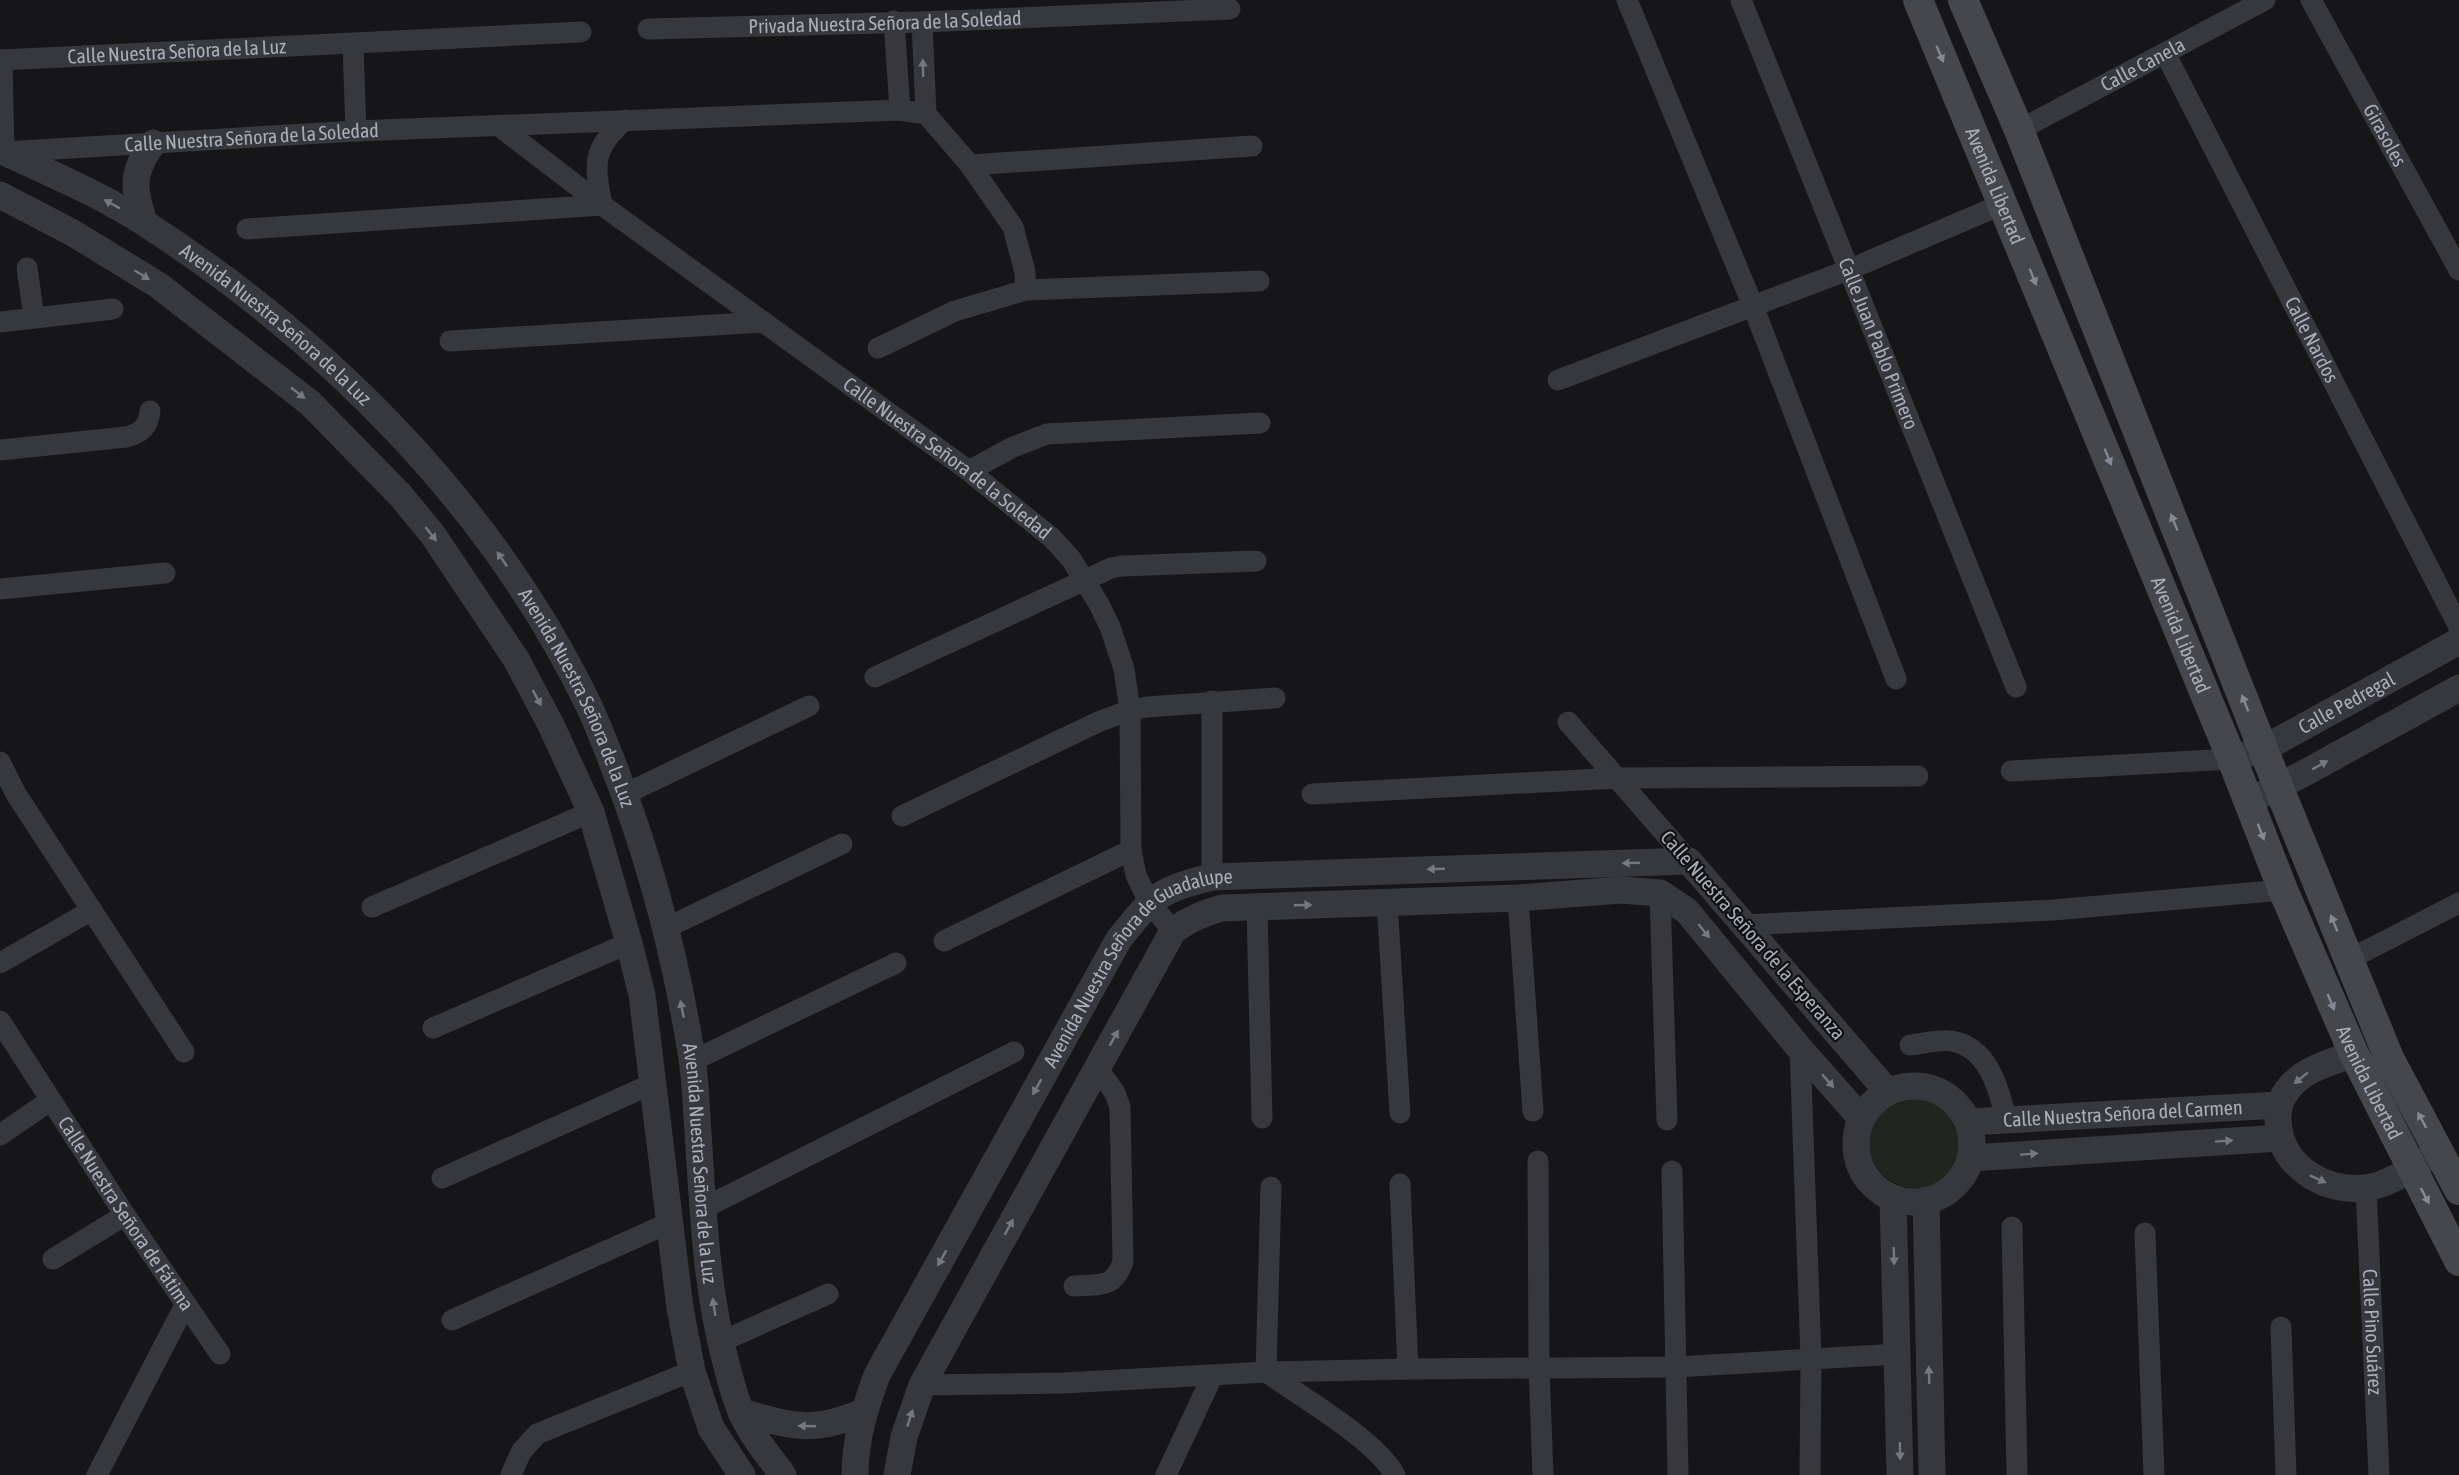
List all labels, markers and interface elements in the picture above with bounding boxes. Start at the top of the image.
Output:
street label: Privada Nuestra Señora de la Soledad [748,6,1022,37]
street label: Calle Canela [2096,32,2189,96]
street label: Calle Nuestra Señora de la Luz [67,34,287,68]
one-way arrow [1936,45,1945,63]
one-way arrow [918,58,928,77]
street label: Girasoles [2359,100,2412,170]
street label: Calle Nuestra Señora de la Soledad [124,118,379,156]
street label: Avenida Libertad [1961,124,2030,247]
one-way arrow [103,199,120,209]
street label: Avenida Nuestra Señora de la Luz [176,238,376,409]
street label: Calle Juan Pablo Primero [1834,254,1924,433]
one-way arrow [2028,269,2038,287]
one-way arrow [134,270,150,281]
street label: Calle Nardos [2281,292,2344,386]
street label: Calle Nuestra Señora de la Soledad [839,372,1056,544]
one-way arrow [290,386,305,398]
one-way arrow [2103,449,2113,467]
one-way arrow [2168,513,2178,531]
one-way arrow [425,527,437,542]
one-way arrow [496,551,507,567]
street label: Avenida Libertad [2147,573,2215,696]
street label: Avenida Nuestra Señora de la Luz [514,584,640,810]
street label: Calle Pedregal [2294,666,2399,738]
one-way arrow [532,690,542,707]
one-way arrow [2240,694,2249,712]
one-way arrow [2311,760,2328,770]
one-way arrow [2256,824,2266,842]
street label: Calle Nuestra Señora de la Esperanza [1656,825,1850,1044]
one-way arrow [1621,858,1640,867]
street label: Avenida Nuestra Señora de Guadalupe [1038,864,1233,1071]
one-way arrow [1426,865,1445,874]
one-way arrow [1293,901,1312,910]
one-way arrow [2329,914,2338,932]
one-way arrow [1697,923,1710,939]
one-way arrow [2326,993,2336,1011]
one-way arrow [677,999,686,1018]
street label: Avenida Libertad [2332,1022,2407,1143]
one-way arrow [1108,1029,1118,1046]
street label: Avenida Nuestra Señora de la Luz [679,1041,722,1285]
one-way arrow [2293,1072,2309,1085]
one-way arrow [1821,1073,1834,1088]
one-way arrow [1031,1079,1042,1095]
street label: Calle Nuestra Señora del Carmen [2002,1095,2243,1131]
one-way arrow [2417,1111,2427,1129]
street label: Calle Nuestra Señora de Fátima [54,1112,199,1315]
one-way arrow [2214,1137,2233,1146]
one-way arrow [2020,1149,2039,1159]
one-way arrow [2310,1174,2328,1184]
one-way arrow [2420,1188,2430,1205]
one-way arrow [1004,1218,1014,1235]
one-way arrow [1890,1247,1899,1266]
one-way arrow [937,1250,947,1267]
street label: Calle Pino Suárez [2359,1268,2387,1395]
one-way arrow [709,1297,718,1316]
one-way arrow [1924,1365,1933,1384]
one-way arrow [905,1409,915,1427]
one-way arrow [798,1422,817,1431]
one-way arrow [1895,1442,1905,1461]

